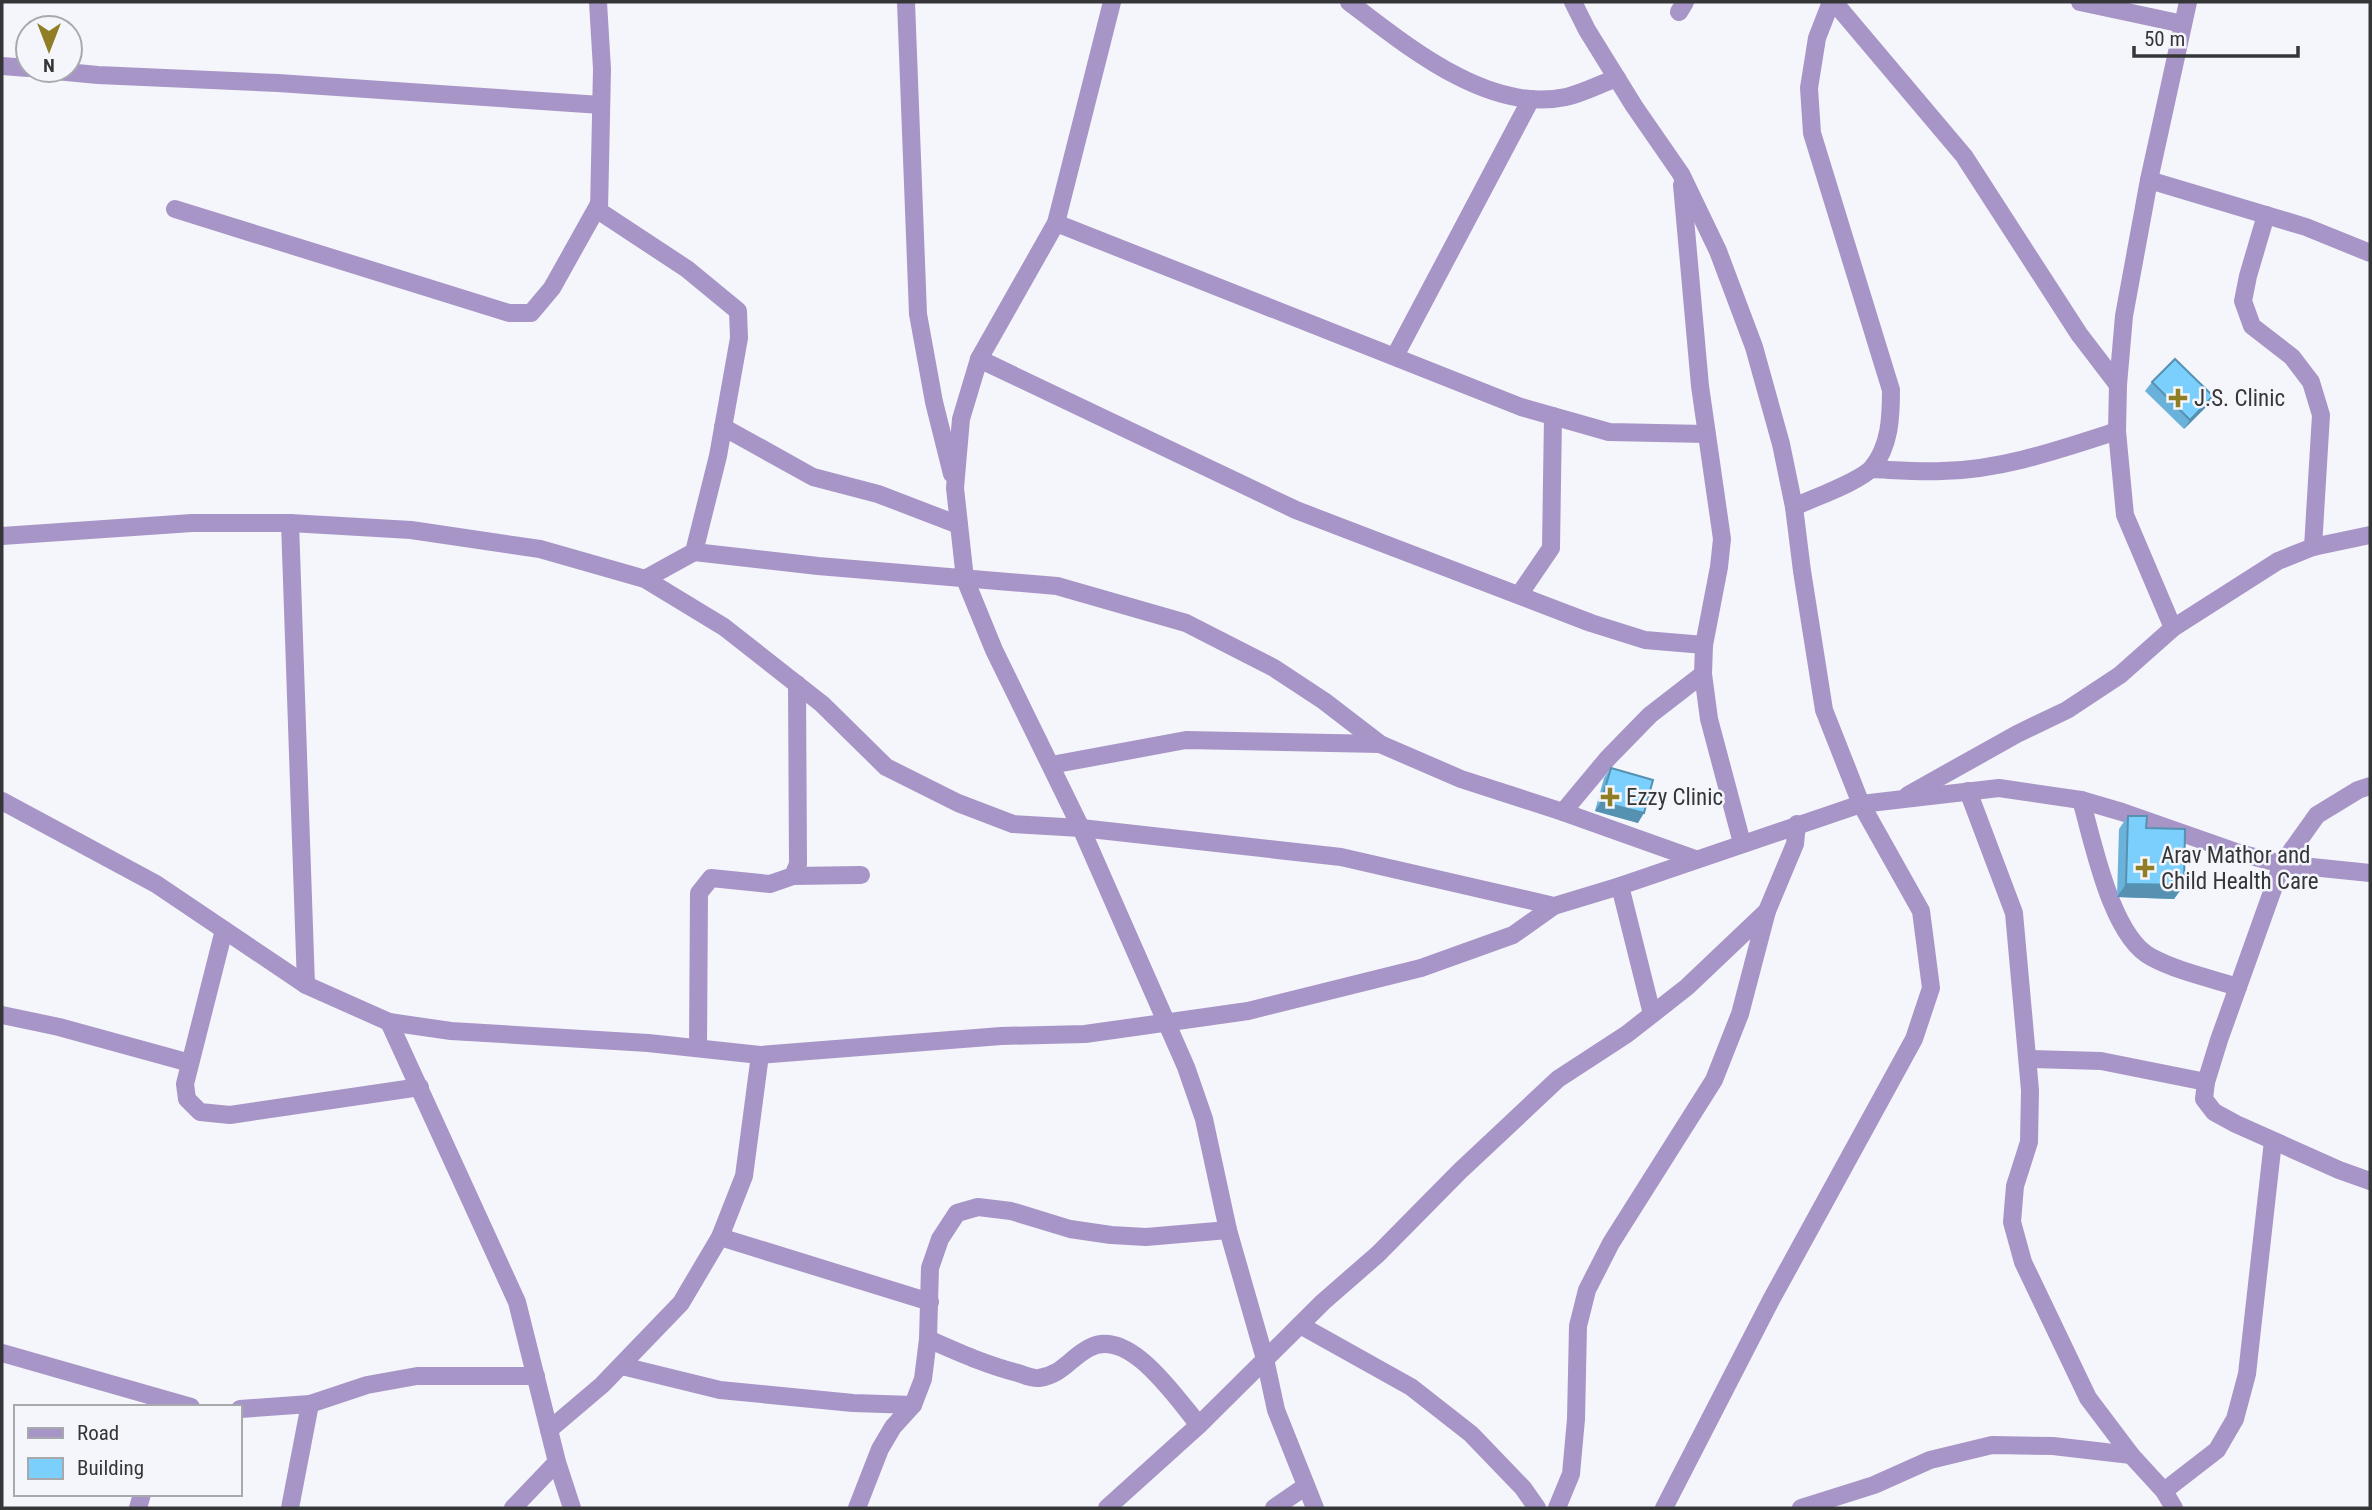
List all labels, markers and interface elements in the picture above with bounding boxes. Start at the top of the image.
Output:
north arrow [14,14,84,84]
scale bar [2134,14,2298,58]
text: 50 m [2144,27,2185,51]
text: N [43,54,55,77]
place label: J.S. Clinic [2194,385,2285,412]
marker: J.S. Clinic [2168,388,2188,408]
place label: Ezzy Clinic [1626,784,1723,811]
marker: Ezzy Clinic [1600,787,1620,807]
place label: Arav Mathor and Child Health Care [2161,842,2319,895]
marker: Arav Mathor and Child Health Care [2135,858,2155,878]
legend [14,1405,242,1496]
text: Road [77,1421,119,1445]
text: Building [77,1456,144,1480]

